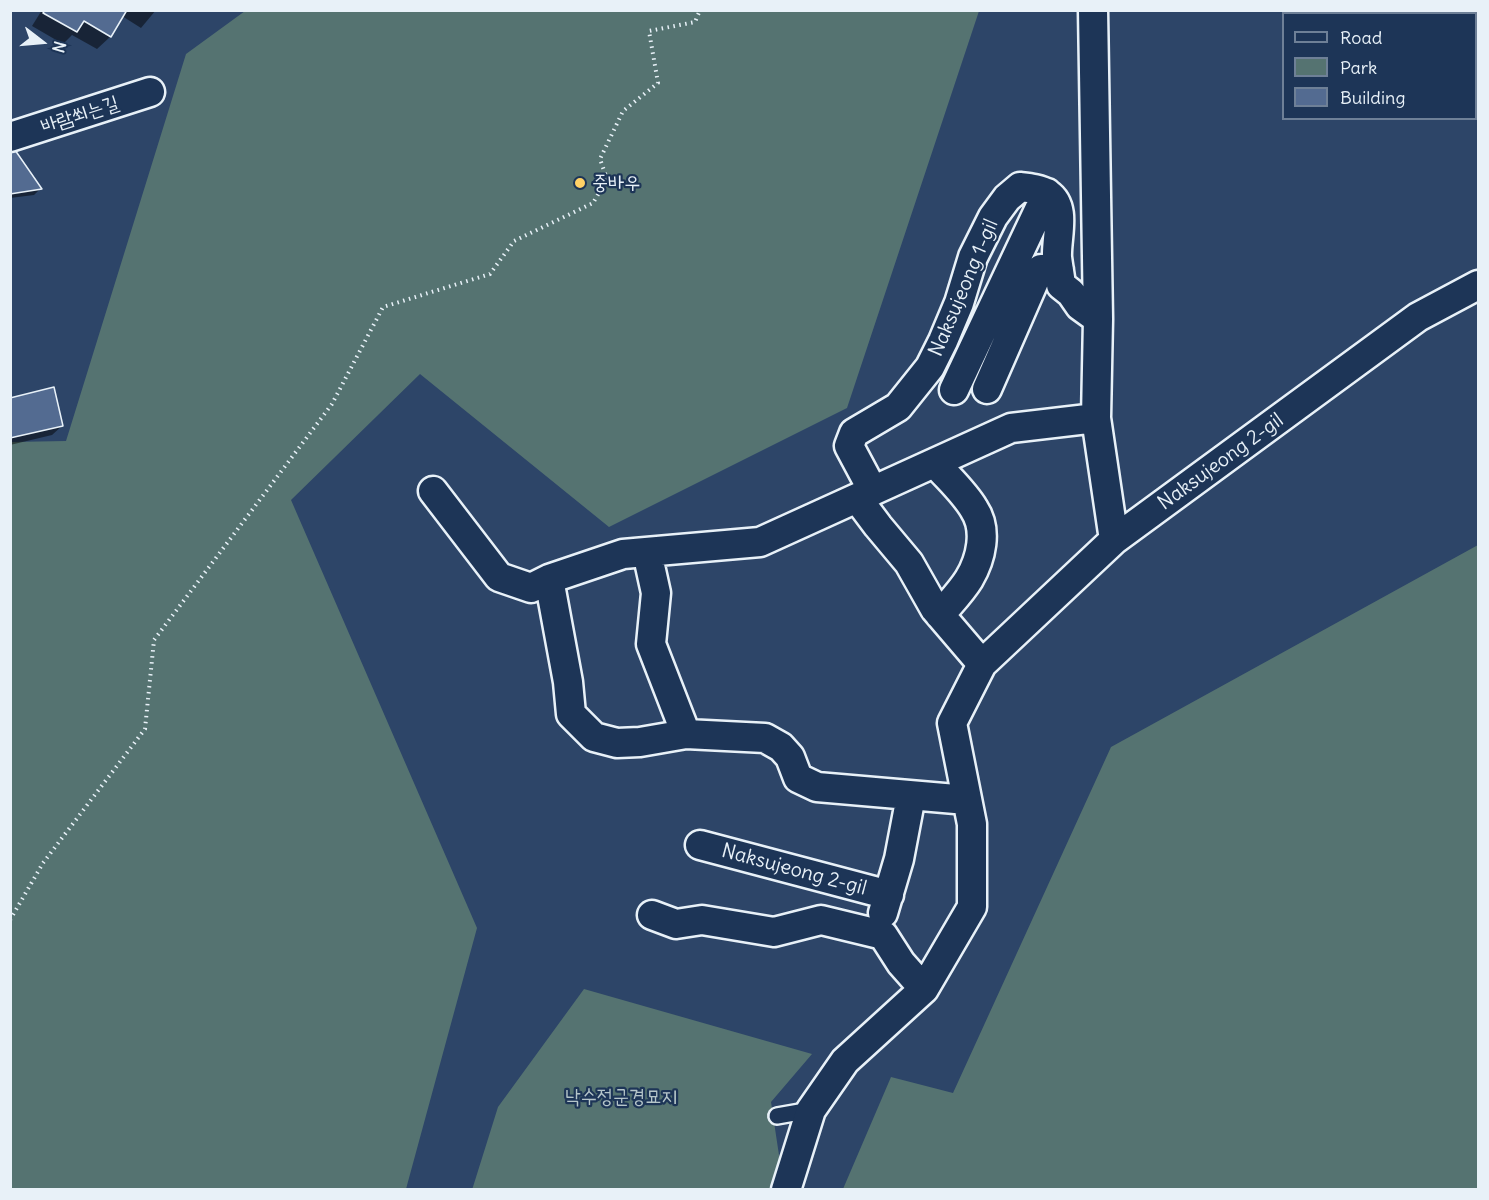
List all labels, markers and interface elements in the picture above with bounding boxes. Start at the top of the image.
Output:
north arrow [12,12,72,72]
legend [1282,12,1477,120]
text: Road [1340,26,1382,49]
text: N [48,39,70,55]
text: Park [1340,56,1377,79]
text: Building [1340,86,1405,109]
street label: 바람쐬는길 [38,91,122,139]
place label: 중바우 [592,171,640,195]
marker: 중바우 [573,176,587,190]
street label: Naksujeong 1-gil [924,216,1004,360]
street label: Naksujeong 2-gil [1154,409,1288,515]
street label: Naksujeong 2-gil [719,839,869,901]
park label: 낙수정군경묘지 [565,1085,677,1109]

